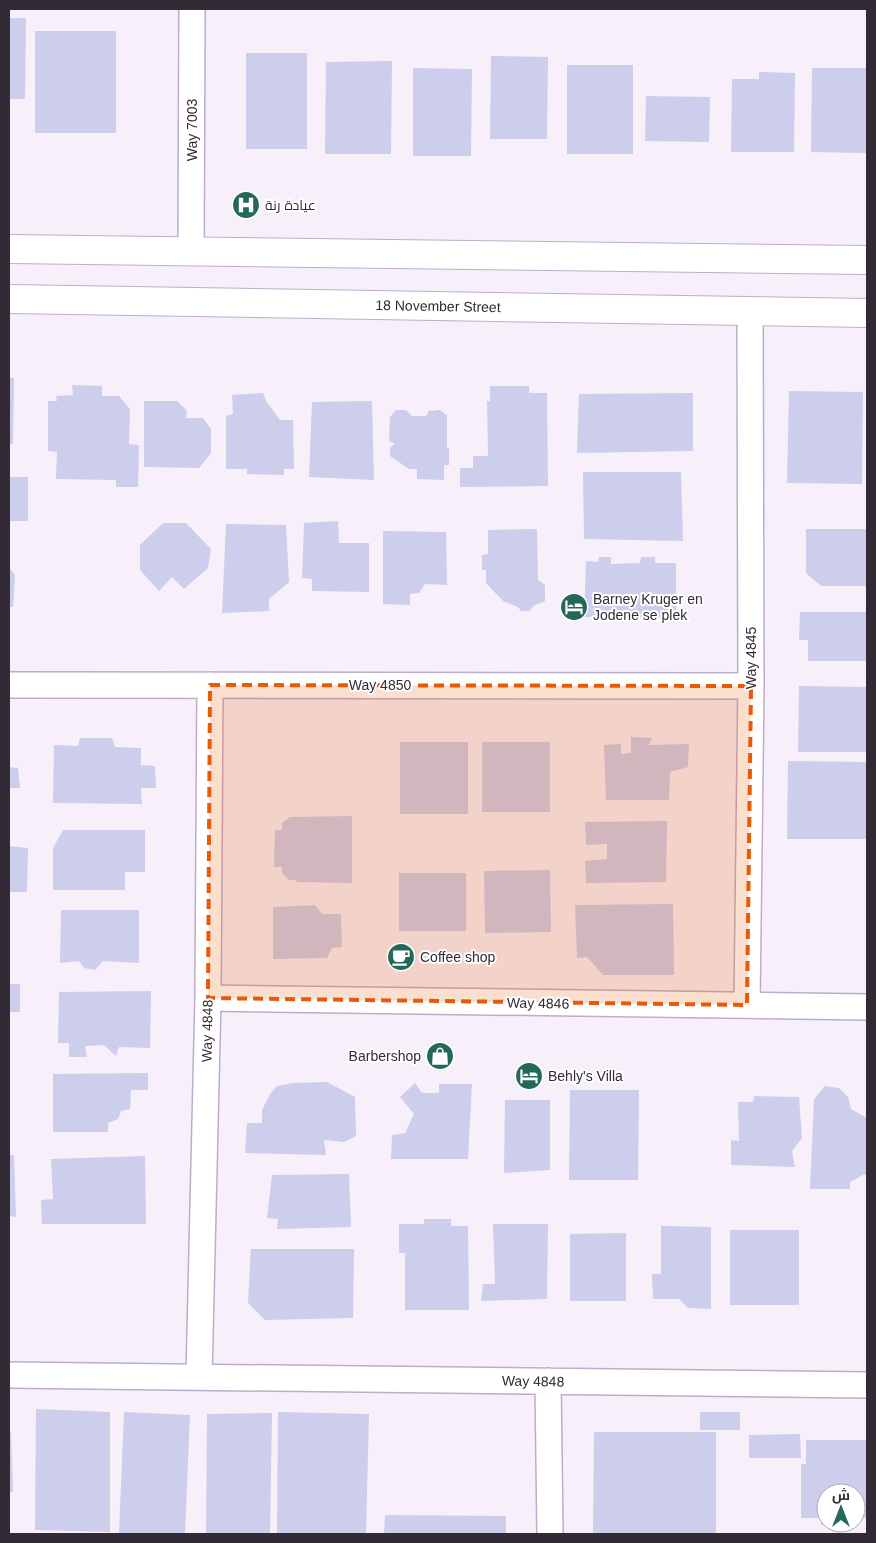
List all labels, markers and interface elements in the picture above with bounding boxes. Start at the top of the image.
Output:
street label: Way 7003 [184,99,200,161]
hospital icon: عيادة رنة [231,190,261,220]
place label: عيادة رنة [265,197,316,213]
street label: 18 November Street [375,297,501,315]
place label: Barney Kruger en Jodene se plek [593,591,703,623]
hotel icon: Barney Kruger en Jodene se plek [559,592,589,622]
street label: Way 4845 [743,627,759,689]
street label: Way 4850 [349,677,411,693]
cafe icon: Coffee shop [386,942,416,972]
place label: Coffee shop [420,949,495,965]
street label: Way 4846 [507,994,570,1012]
street label: Way 4848 [198,999,216,1062]
shop icon: Barbershop [425,1041,455,1071]
place label: Barbershop [349,1048,421,1064]
hotel icon: Behly's Villa [514,1061,544,1091]
place label: Behly's Villa [548,1068,623,1084]
street label: Way 4848 [502,1372,565,1390]
north arrow [816,1483,866,1533]
text: ش [832,1487,850,1504]

